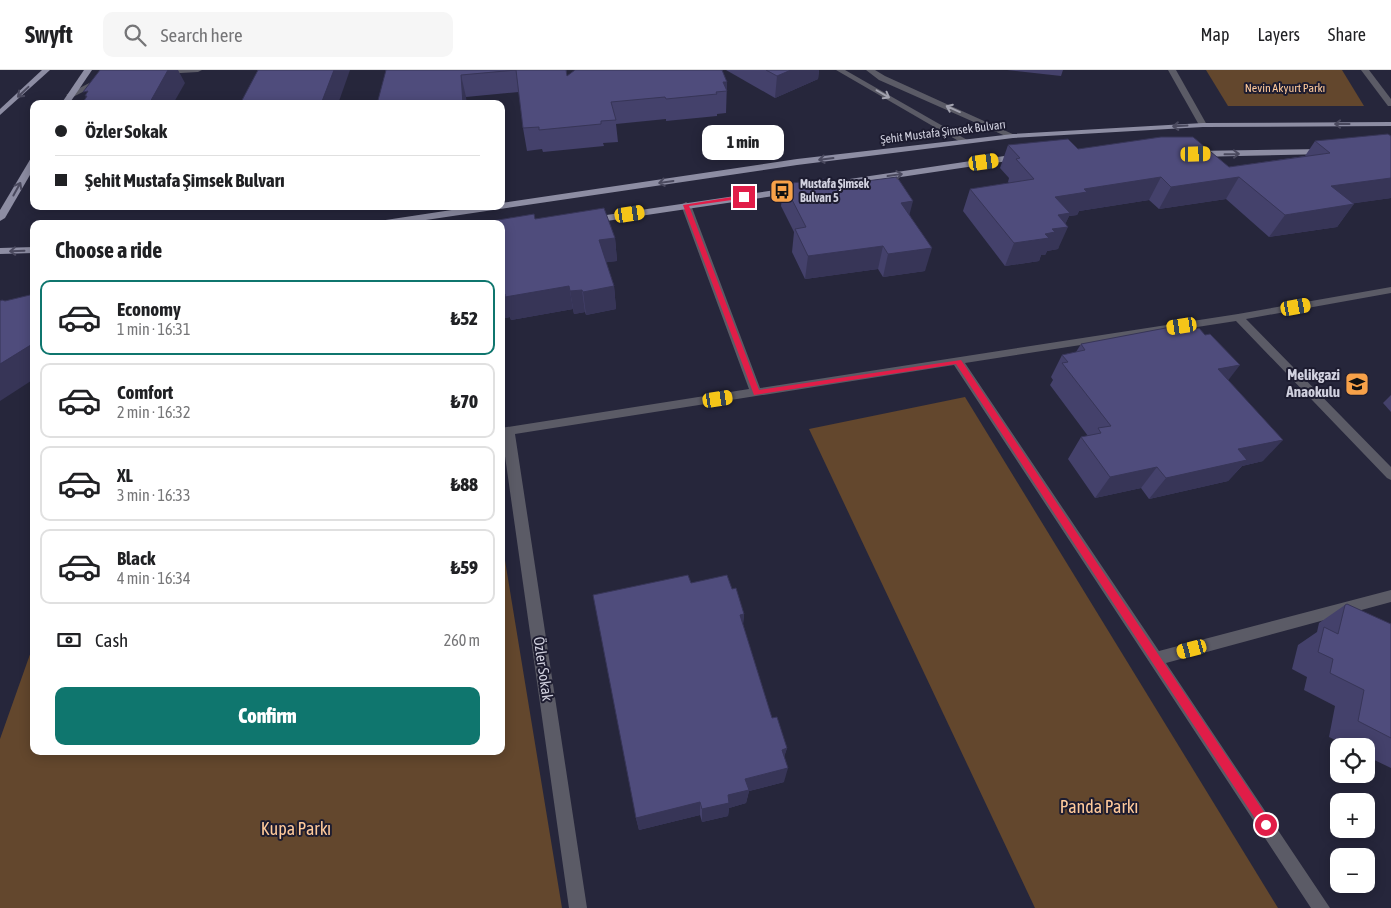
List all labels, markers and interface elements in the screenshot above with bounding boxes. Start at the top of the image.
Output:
search box [103,12,453,57]
text: Swyft [25,21,73,48]
icon: search [121,21,149,49]
text: Search here [161,24,243,46]
text: Map [1200,24,1229,45]
text: Layers [1257,24,1300,45]
text: Share [1328,24,1366,45]
park label: Nevin Akyurt Parkı [1245,81,1325,95]
one-way arrow [17,86,30,98]
one-way arrow [875,90,889,100]
one-way arrow [946,104,961,114]
street label: Şehit Mustafa Şimsek Bulvarı [880,117,1006,147]
one-way arrow [1335,119,1351,129]
text: Özler Sokak [85,120,167,142]
one-way arrow [1172,122,1188,131]
callout: 1 min [703,124,785,160]
text: 1 min [727,133,759,151]
car [1180,146,1211,162]
one-way arrow [1223,149,1239,158]
car [968,152,999,172]
one-way arrow [819,154,835,164]
text: Şehit Mustafa Şimsek Bulvarı [85,169,285,191]
one-way arrow [887,170,903,180]
one-way arrow [658,177,674,187]
place label: Mustafa Şimsek Bulvarı 5 [800,177,870,205]
bus stop icon: Mustafa Şimsek Bulvarı 5 [769,178,795,204]
one-way arrow [13,182,23,197]
route end [733,186,755,208]
car [614,204,645,224]
text: Choose a ride [55,237,162,263]
one-way arrow [9,246,25,255]
icon: car [57,295,102,340]
car [1279,297,1312,317]
text: Economy [117,298,181,320]
text: ₺52 [451,307,478,329]
car [1166,316,1197,336]
text: 1 min · 16:31 [117,320,190,338]
place label: Melikgazi Anaokulu [1285,366,1340,400]
school or university icon: Melikgazi Anaokulu [1344,371,1370,397]
icon: car [57,378,102,423]
text: Comfort [117,381,173,403]
car [702,389,733,409]
text: ₺70 [451,390,478,412]
text: 2 min · 16:32 [117,403,190,421]
icon: car [57,461,102,506]
text: XL [117,464,133,486]
text: ₺88 [451,473,478,495]
text: 3 min · 16:33 [117,486,190,504]
icon: car [57,544,102,589]
text: Black [117,547,155,569]
text: ₺59 [451,556,478,578]
text: 4 min · 16:34 [117,569,190,587]
icon: cash [55,626,83,654]
text: Cash [95,629,128,651]
text: 260 m [444,631,480,649]
street label: Özler Sokak [531,636,556,703]
car [1175,638,1208,660]
button: Confirm [55,687,480,745]
map controls [1330,738,1375,893]
button: locate [1330,738,1375,783]
button: + [1330,793,1375,838]
park label: Panda Parkı [1060,796,1138,817]
route start [1255,814,1277,836]
park label: Kupa Parkı [261,818,331,839]
button: − [1330,848,1375,893]

